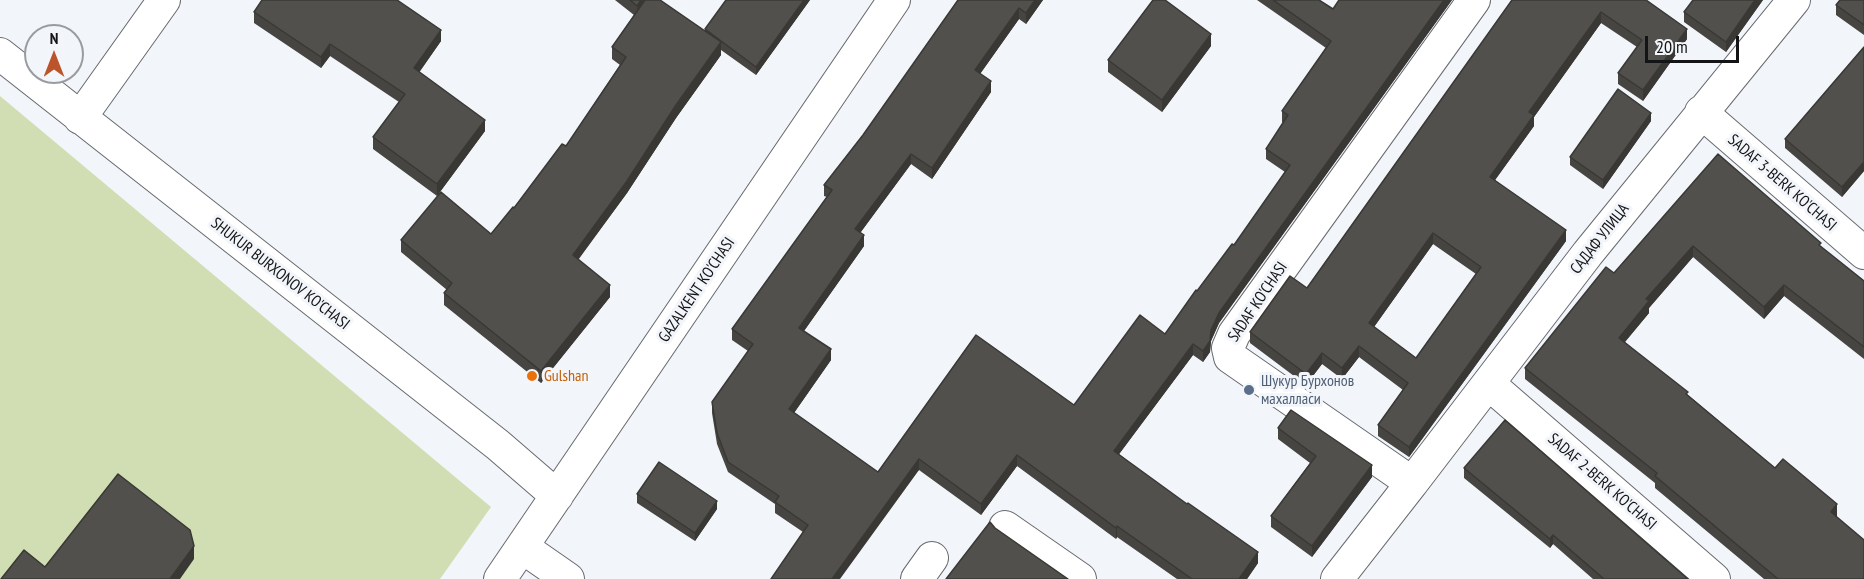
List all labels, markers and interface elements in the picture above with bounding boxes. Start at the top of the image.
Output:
north arrow [24,24,84,84]
scale bar [1648,24,1742,62]
text: N [50,28,58,48]
text: 20 m [1656,35,1688,58]
street label: SADAF 3-BERK KO'CHASI [1724,131,1840,235]
street label: САДАФ УЛИЦА [1567,200,1633,278]
street label: SHUKUR BURXONOV KO'CHASI [207,214,353,334]
street label: GAZALKENT KO'CHASI [655,234,739,346]
street label: SADAF KO'CHASI [1224,258,1292,346]
place label: Gulshan [544,366,588,386]
marker: Gulshan [525,369,539,383]
place label: Шукур Бурхонов махалласи [1261,371,1354,409]
marker: Шукур Бурхонов махалласи [1242,383,1256,397]
street label: SADAF 2-BERK KO'CHASI [1544,430,1660,534]

